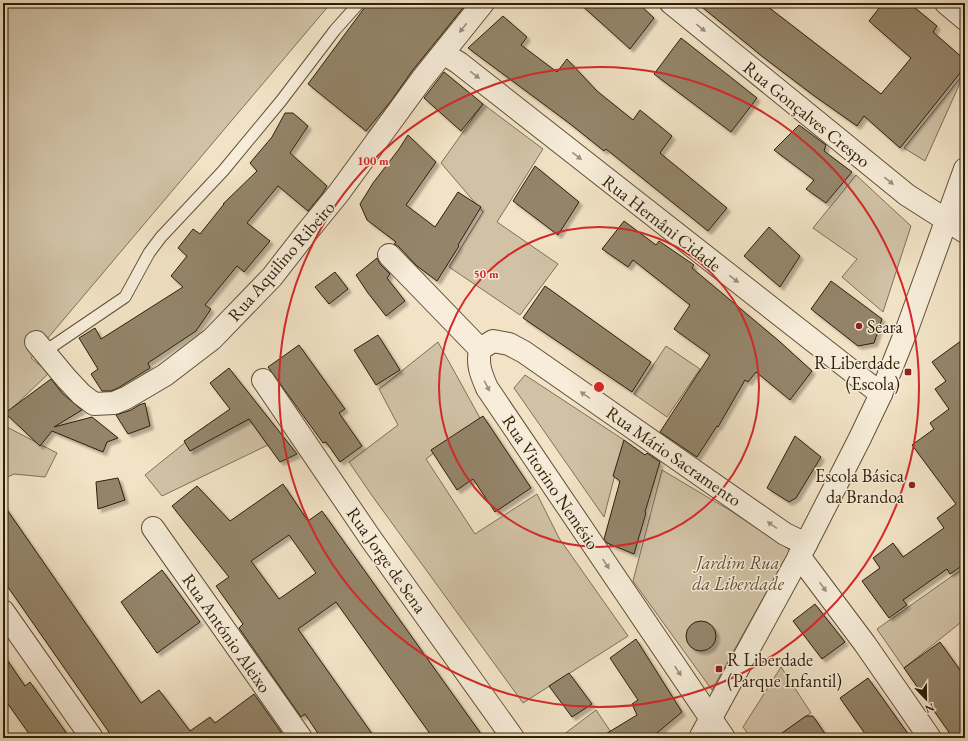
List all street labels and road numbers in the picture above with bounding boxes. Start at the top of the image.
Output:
street label: Rua Gonçalves Crespo [739,56,875,172]
street label: Rua Hernâni Cidade [598,169,726,277]
street label: Rua Aquilino Ribeiro [222,196,340,326]
street label: Rua Mário Sacramento [602,401,746,511]
street label: Rua Vitorino Nemésio [497,410,605,554]
street label: Rua Jorge de Sena [342,502,433,618]
street label: Rua António Aleixo [177,569,277,697]

